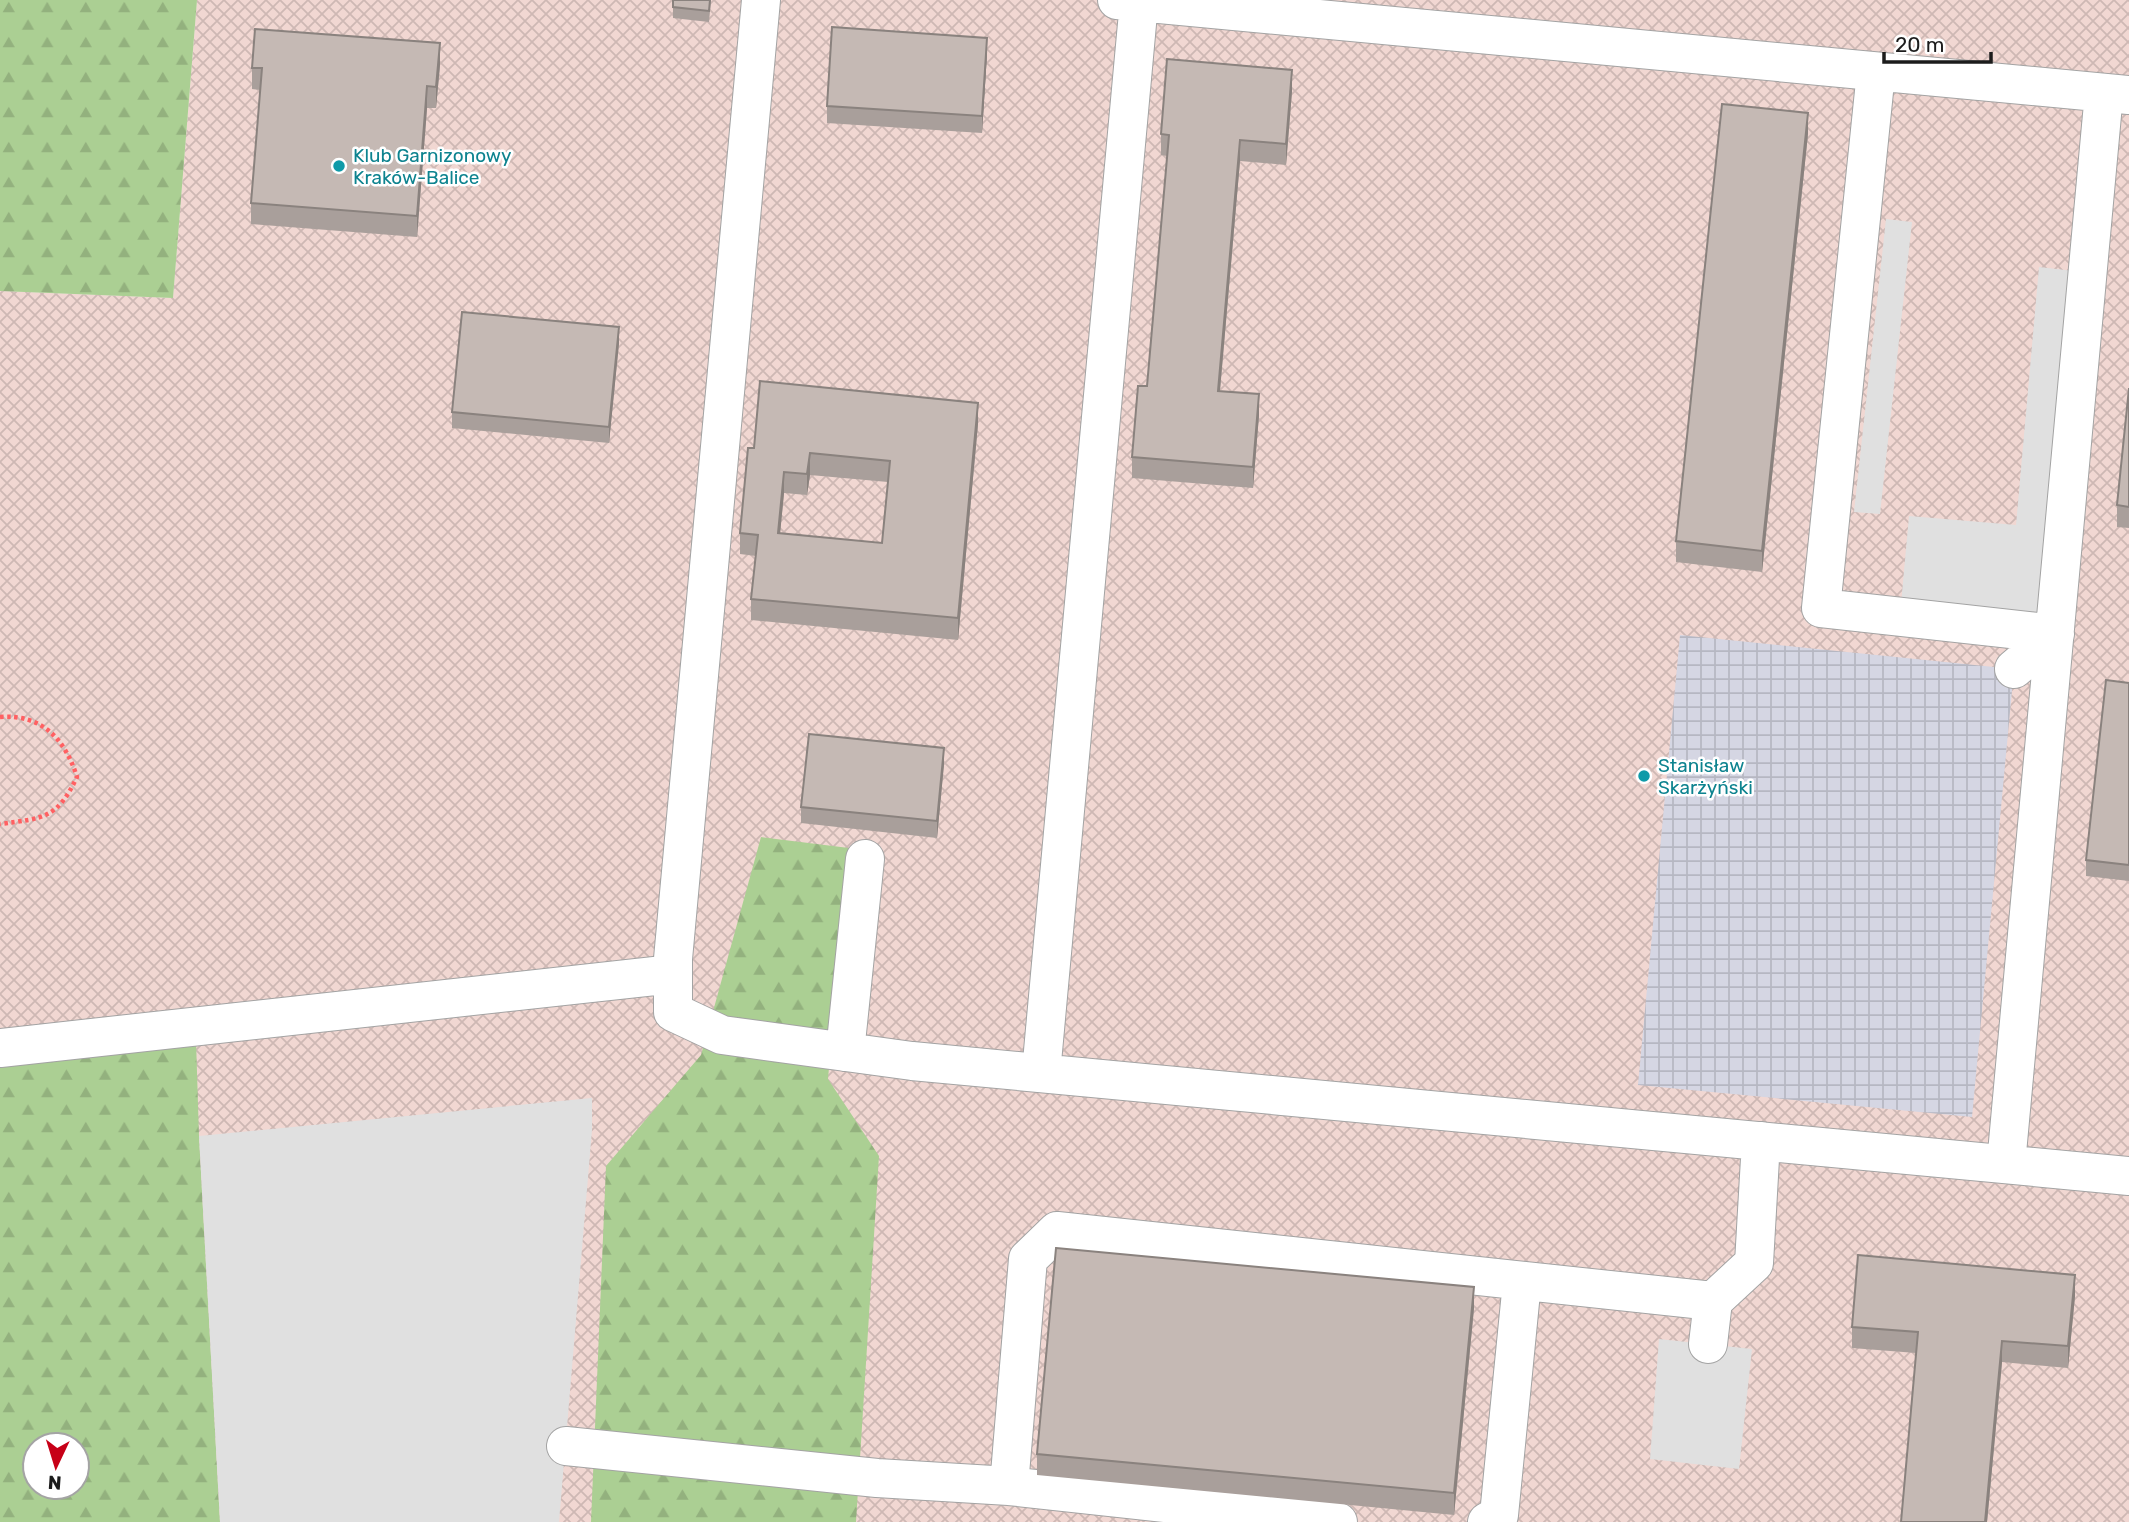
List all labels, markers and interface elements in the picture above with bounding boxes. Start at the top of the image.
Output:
scale bar [1884,21,1991,65]
text: 20 m [1895,32,1944,57]
place label: Klub Garnizonowy Kraków-Balice [353,144,512,189]
marker: Klub Garnizonowy Kraków-Balice [331,158,347,174]
place label: Stanisław Skarżyński [1658,754,1753,799]
marker: Stanisław Skarżyński [1636,768,1652,784]
north arrow [21,1431,91,1501]
text: N [47,1471,62,1494]

